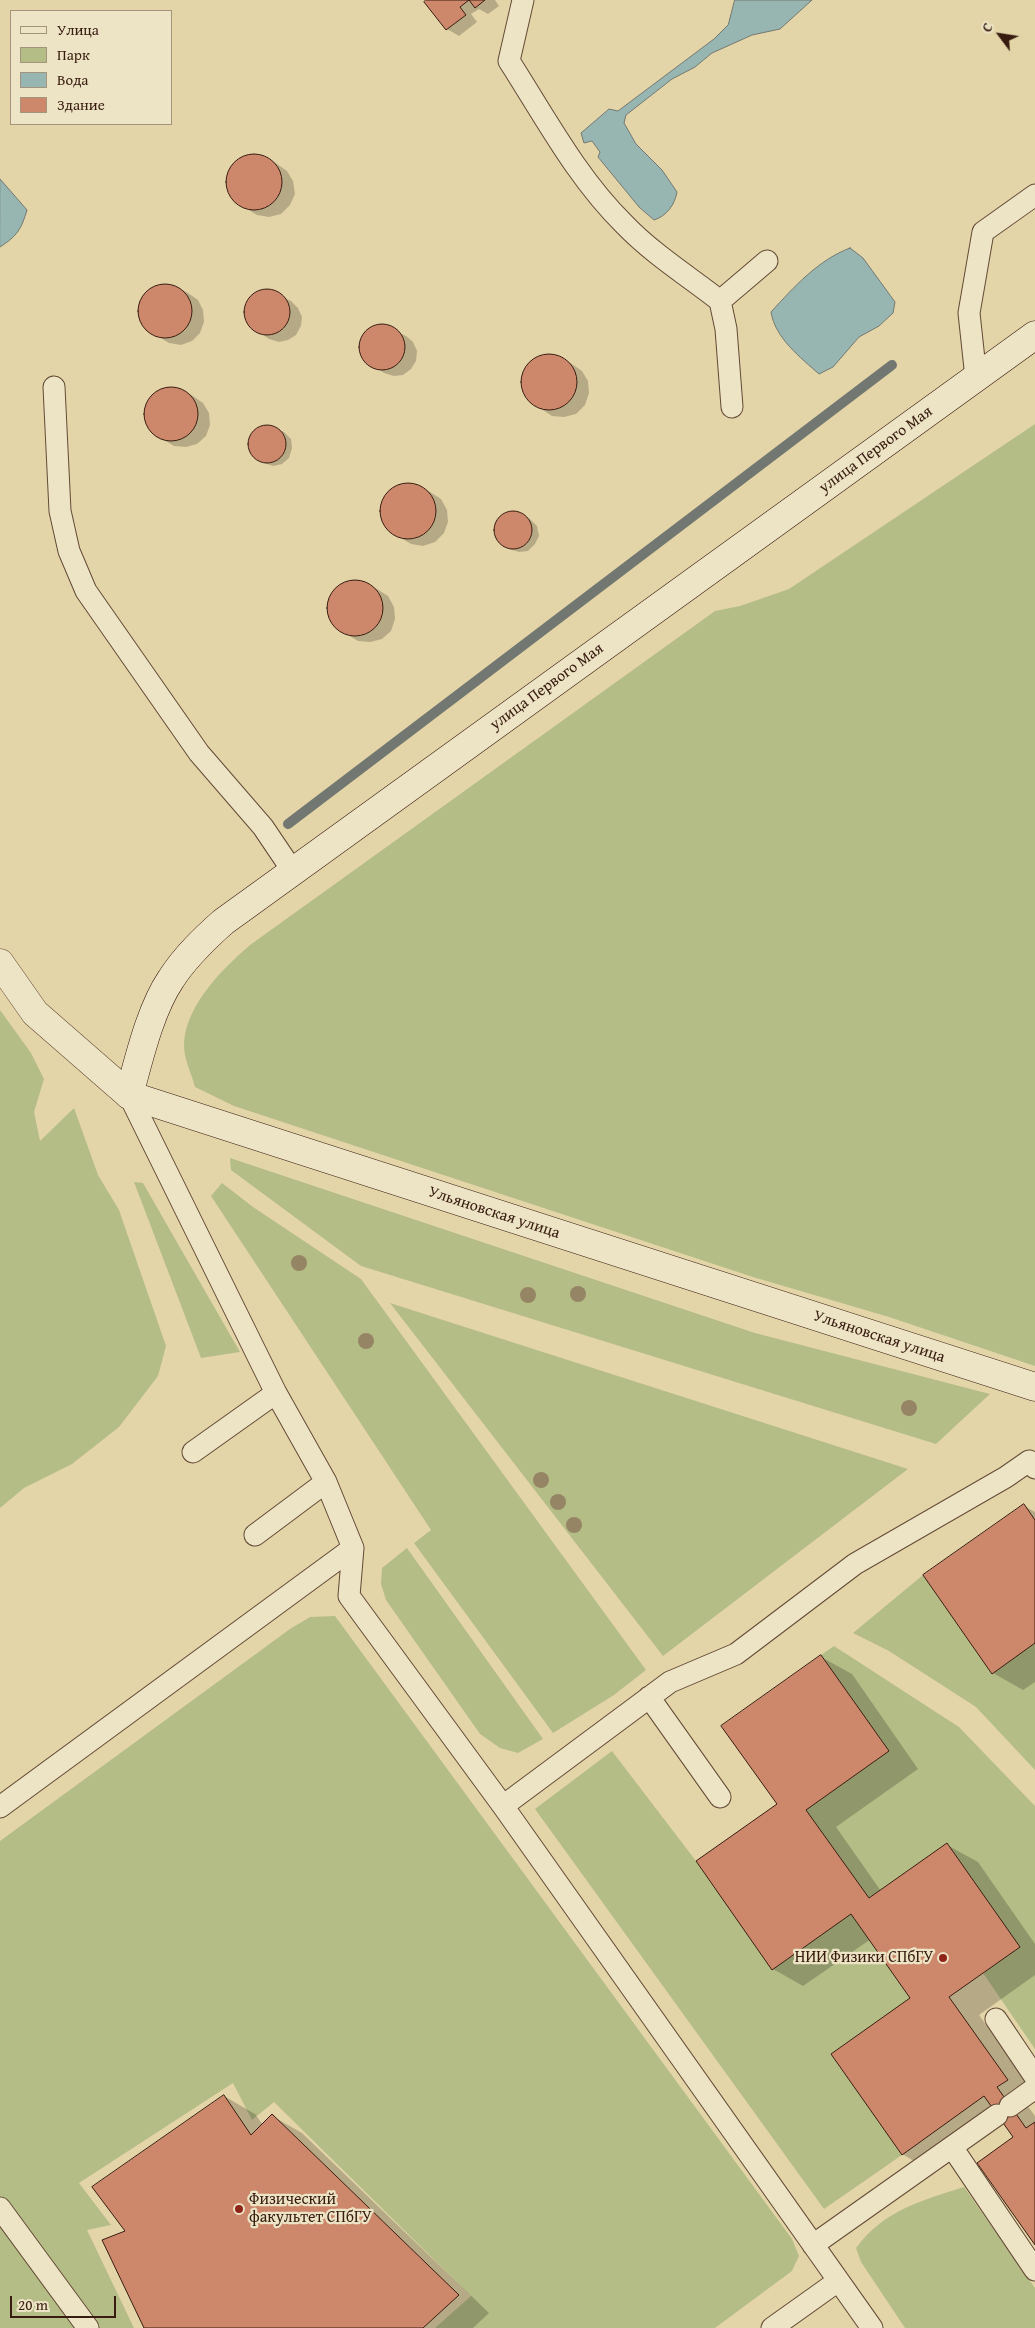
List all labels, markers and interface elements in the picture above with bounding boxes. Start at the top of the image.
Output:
legend [10,10,172,125]
north arrow [975,10,1025,60]
text: Улица [57,19,99,40]
text: С [977,19,998,36]
text: Парк [57,44,90,65]
text: Вода [57,69,88,90]
text: Здание [57,94,105,115]
street label: улица Первого Мая [815,402,937,498]
street label: улица Первого Мая [486,639,608,735]
street label: Ульяновская улица [426,1183,562,1243]
street label: Ульяновская улица [811,1307,947,1367]
place label: НИИ Физики СПбГУ [795,1948,933,1968]
marker: НИИ Физики СПбГУ [937,1952,949,1964]
place label: Физический факультет СПбГУ [249,2190,371,2228]
marker: Физический факультет СПбГУ [233,2203,245,2215]
scale bar [12,2286,119,2318]
text: 20 m [18,2294,48,2315]

